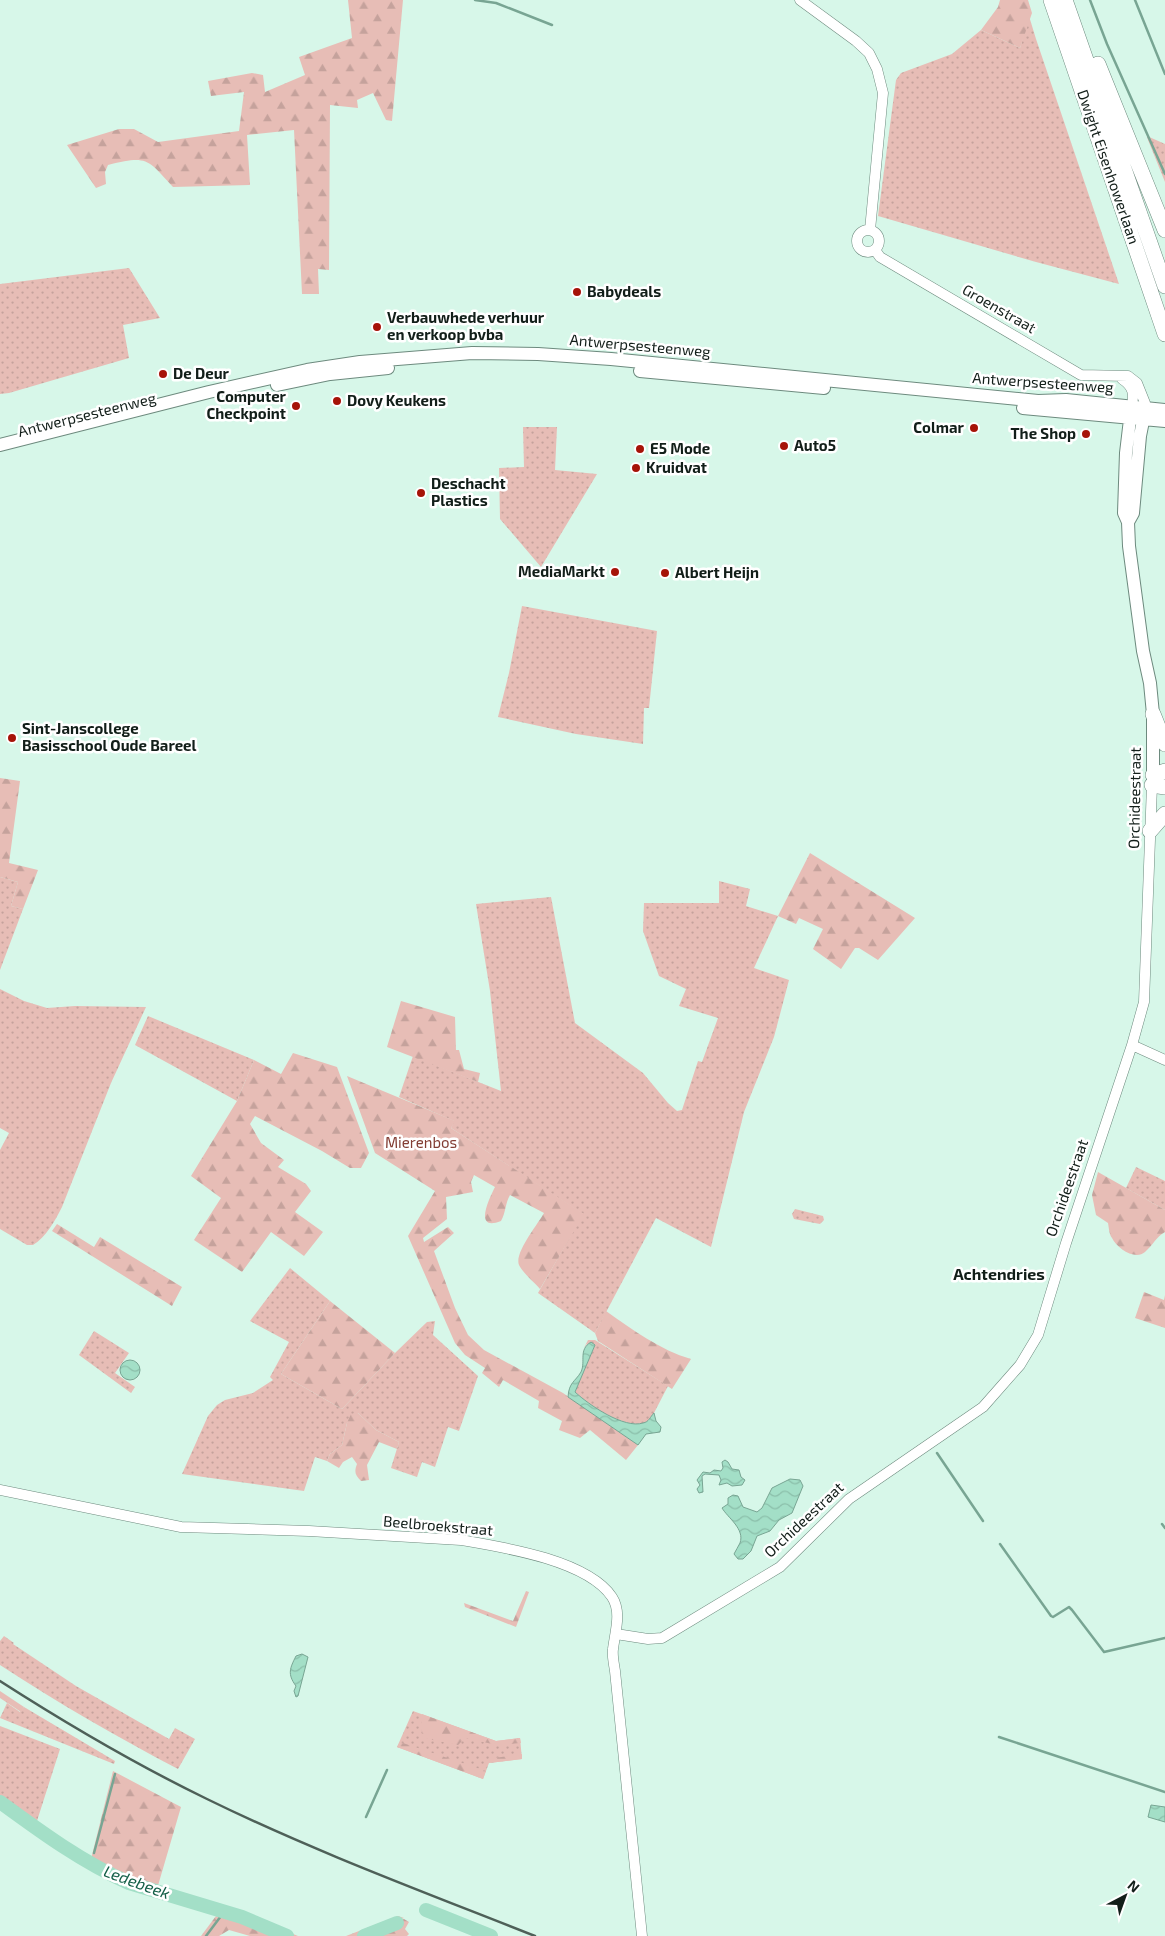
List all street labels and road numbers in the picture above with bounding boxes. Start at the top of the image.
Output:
street label: Dwight Eisenhowerlaan [1074,87,1144,246]
street label: Groenstraat [959,280,1040,337]
street label: Antwerpsesteenweg [569,330,712,360]
street label: Antwerpsesteenweg [972,368,1115,396]
street label: Antwerpsesteenweg [16,388,158,440]
street label: Orchideestraat [1124,747,1144,849]
street label: Orchideestraat [1041,1136,1091,1239]
street label: Orchideestraat [760,1478,847,1561]
street label: Beelbroekstraat [383,1511,494,1539]

